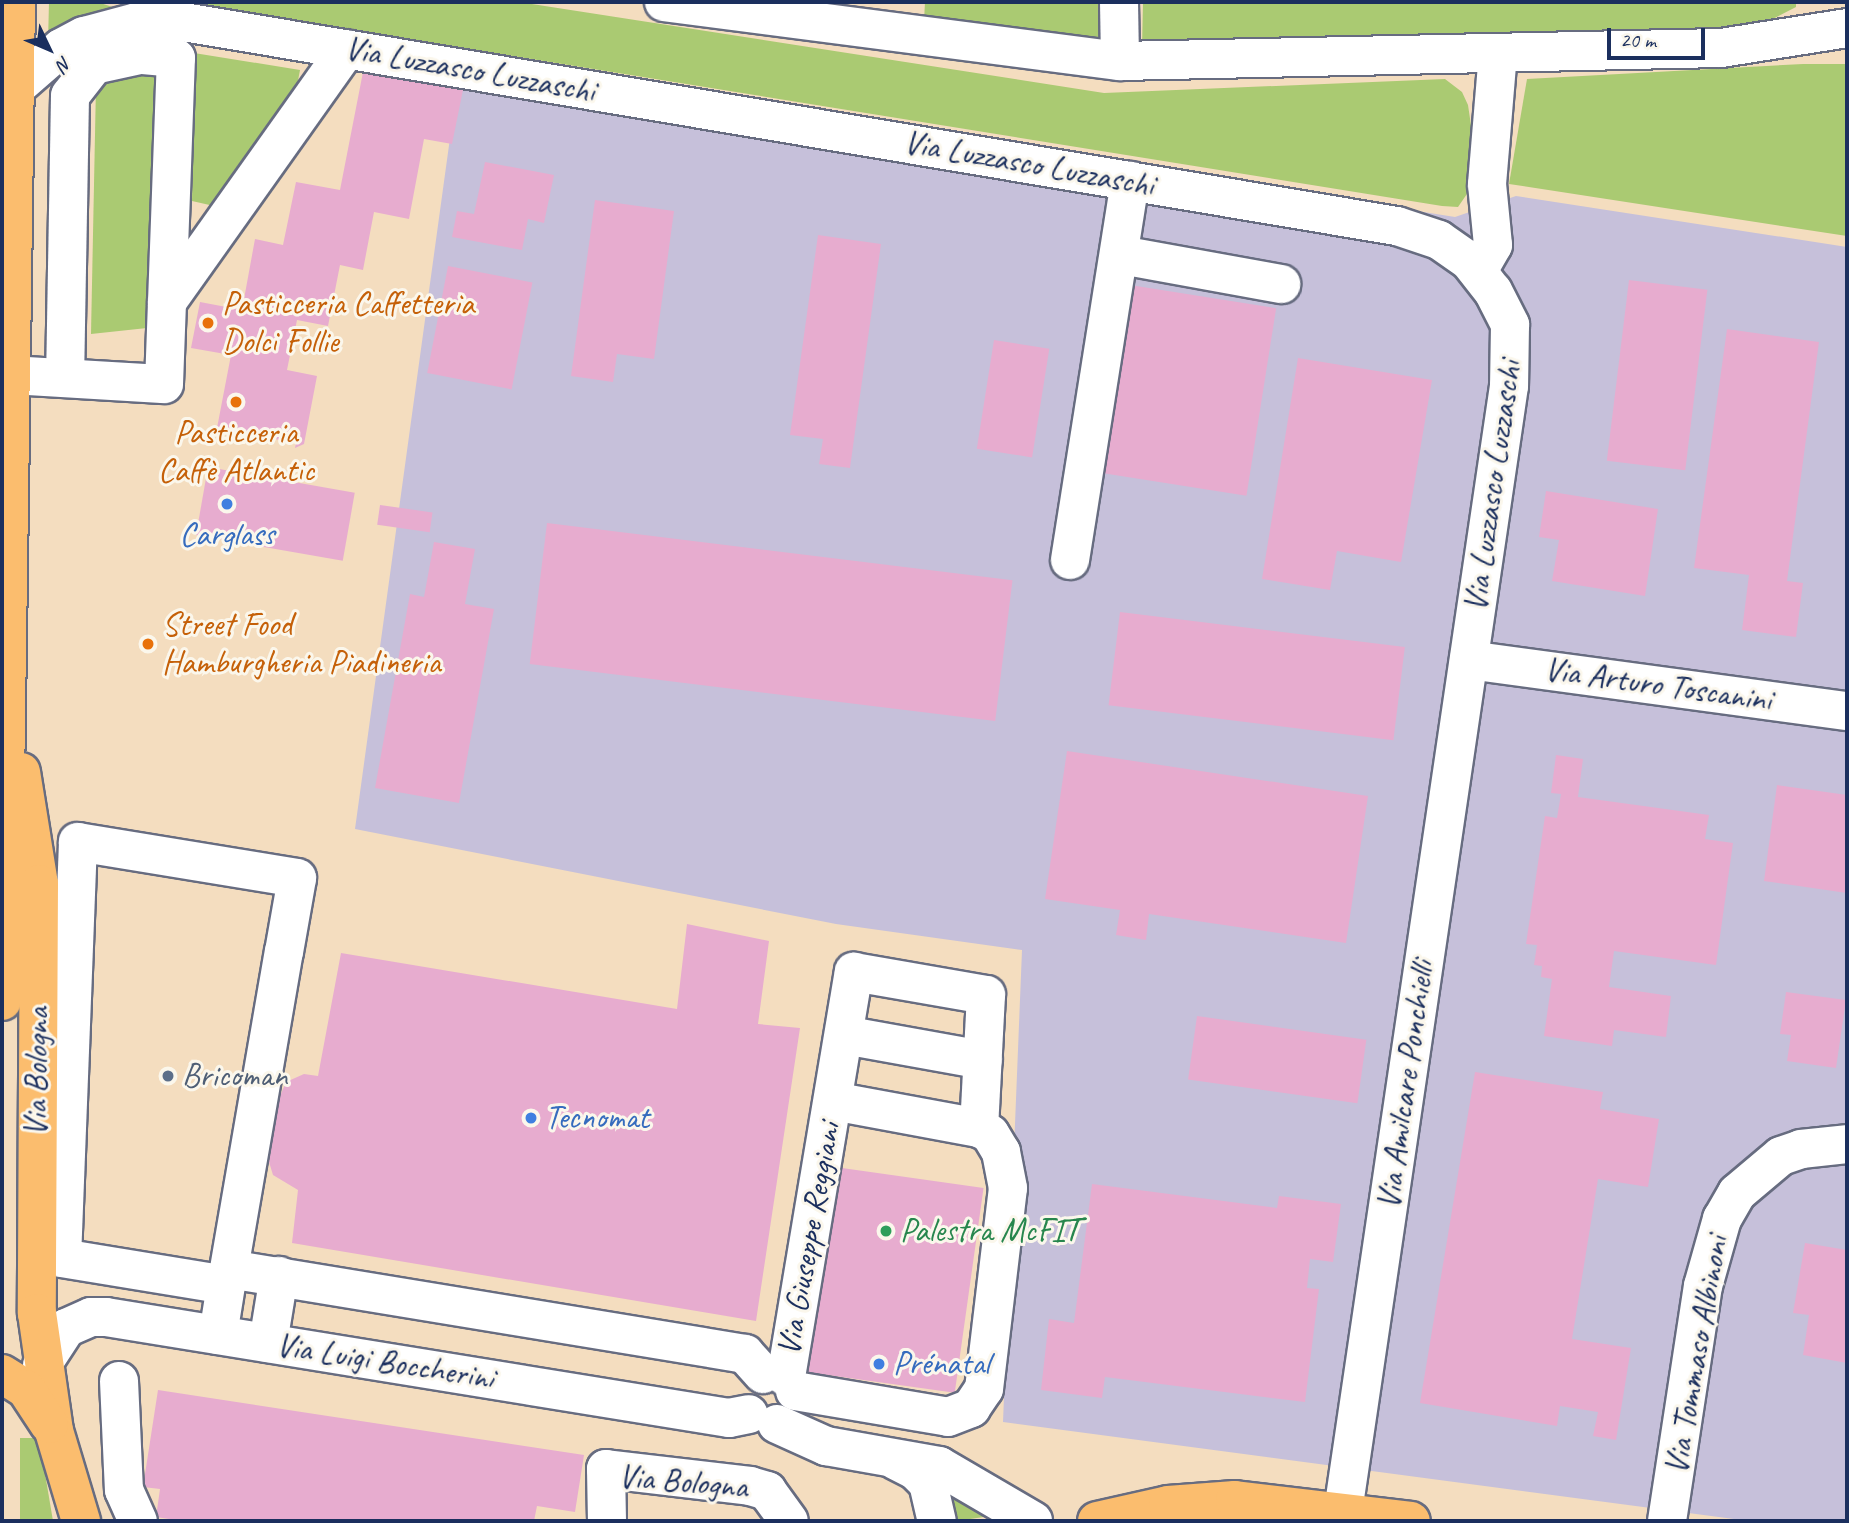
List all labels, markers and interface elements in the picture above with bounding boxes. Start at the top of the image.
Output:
north arrow [14,14,84,84]
scale bar [1611,14,1709,58]
text: 20 m [1620,27,1656,53]
street label: Via Luzzasco Luzzaschi [343,29,597,111]
text: N [51,51,77,76]
street label: Via Luzzasco Luzzaschi [902,123,1156,205]
place label: Pasticceria Caffetteria Dolci Follie [222,284,474,362]
marker: Pasticceria Caffetteria Dolci Follie [200,315,216,331]
street label: Via Luzzasco Luzzaschi [1456,359,1530,613]
marker: Pasticceria Caffè Atlantic [228,394,244,410]
place label: Pasticceria Caffè Atlantic [158,413,314,491]
marker: Carglass [219,496,235,512]
place label: Carglass [180,515,274,555]
place label: Street Food Hamburgheria Piadineria [162,605,440,683]
marker: Street Food Hamburgheria Piadineria [140,636,156,652]
street label: Via Arturo Toscanini [1542,650,1774,720]
street label: Via Amilcare Ponchielli [1369,959,1443,1211]
street label: Via Bologna [16,1007,58,1137]
place label: Bricoman [182,1056,287,1096]
marker: Bricoman [160,1068,176,1084]
place label: Tecnomat [545,1098,649,1138]
marker: Tecnomat [523,1110,539,1126]
street label: Via Giuseppe Reggiani [769,1119,849,1359]
place label: Palestra McFIT [900,1211,1079,1251]
marker: Palestra McFIT [878,1223,894,1239]
street label: Via Tommaso Albinoni [1657,1233,1737,1477]
street label: Via Luigi Boccherini [275,1325,495,1399]
place label: Prénatal [893,1344,990,1384]
marker: Prénatal [871,1356,887,1372]
street label: Via Bologna [617,1457,749,1507]

